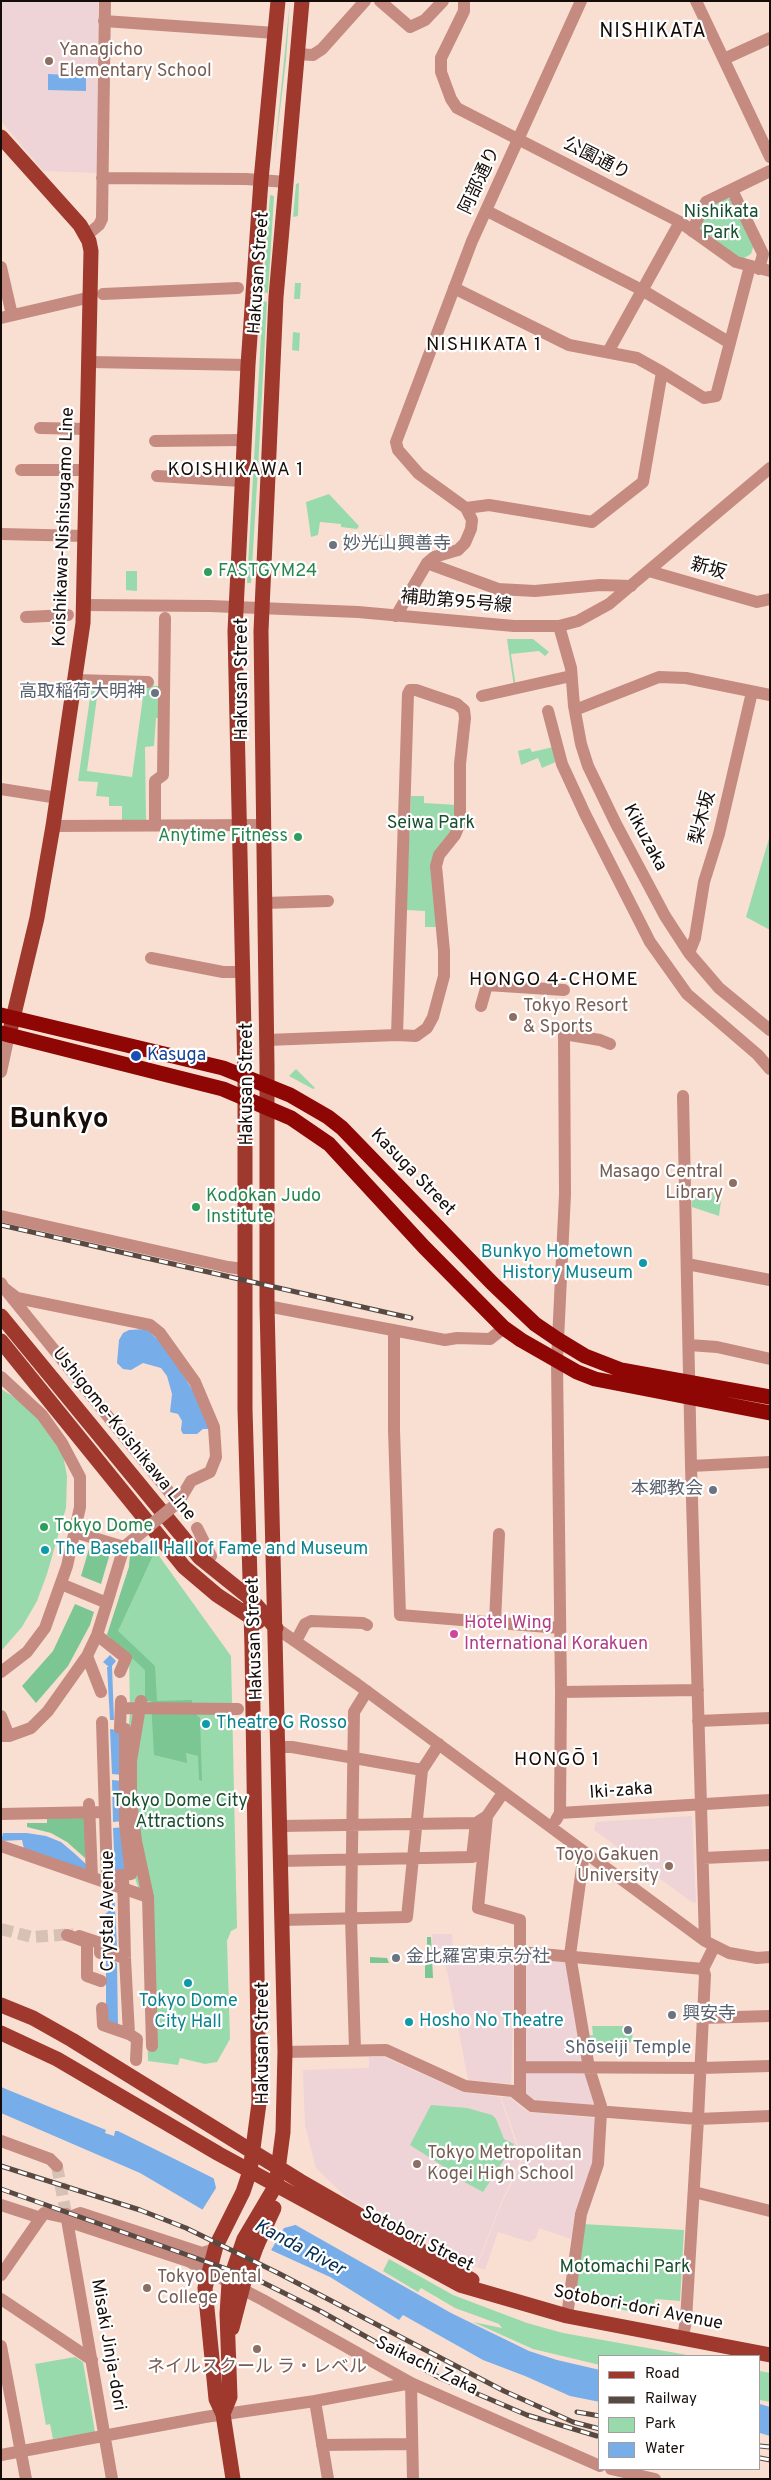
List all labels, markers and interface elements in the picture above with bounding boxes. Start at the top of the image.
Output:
district label: NISHIKATA [598,21,708,45]
place label: Yanagicho Elementary School [59,40,212,82]
marker: Yanagicho Elementary School [43,55,55,67]
street label: 公園通り [559,134,633,186]
street label: 阿部通り [456,144,506,218]
park label: Nishikata Park [684,202,758,244]
street label: Hakusan Street [245,211,275,335]
district label: NISHIKATA 1 [425,335,543,357]
street label: Koishikawa-Nishisugamo Line [50,407,80,647]
district label: KOISHIKAWA 1 [166,460,306,482]
place label: 妙光山興善寺 [343,534,451,556]
marker: 妙光山興善寺 [327,539,339,551]
street label: 新坂 [688,555,728,585]
place label: FASTGYM24 [218,561,317,583]
marker: FASTGYM24 [202,566,214,578]
street label: 補助第95号線 [399,587,513,619]
street label: Hakusan Street [232,618,254,740]
place label: 高取稲荷大明神 [19,682,145,704]
marker: 高取稲荷大明神 [149,687,161,699]
street label: 梨木坂 [687,789,721,847]
street label: Kikuzaka [617,801,671,875]
park label: Seiwa Park [387,813,475,835]
place label: Anytime Fitness [158,826,288,848]
marker: Anytime Fitness [292,831,304,843]
district label: HONGO 4-CHOME [467,970,641,992]
place label: Tokyo Resort & Sports [523,996,628,1038]
marker: Tokyo Resort & Sports [507,1011,519,1023]
street label: Hakusan Street [237,1023,259,1145]
place label: Kasuga [147,1045,206,1067]
marker: Kasuga [129,1049,143,1063]
district label: Bunkyo [9,1104,109,1138]
street label: Kasuga Street [365,1125,459,1221]
place label: Masago Central Library [599,1162,723,1204]
marker: Masago Central Library [727,1177,739,1189]
place label: Kodokan Judo Institute [206,1186,321,1228]
marker: Kodokan Judo Institute [190,1201,202,1213]
place label: Bunkyo Hometown History Museum [481,1242,633,1284]
marker: Bunkyo Hometown History Museum [637,1257,649,1269]
street label: Ushigome-Koishikawa Line [46,1344,200,1526]
place label: 本郷教会 [631,1479,703,1501]
marker: 本郷教会 [707,1484,719,1496]
place label: Tokyo Dome [54,1516,153,1538]
marker: Tokyo Dome [38,1521,50,1533]
place label: The Baseball Hall of Fame and Museum [55,1539,368,1561]
marker: The Baseball Hall of Fame and Museum [39,1544,51,1556]
street label: Hakusan Street [243,1577,269,1701]
place label: Hotel Wing International Korakuen [464,1613,648,1656]
marker: Hotel Wing International Korakuen [448,1628,460,1640]
place label: Theatre G Rosso [216,1713,347,1735]
marker: Theatre G Rosso [200,1718,212,1730]
district label: HONGŌ 1 [513,1750,601,1772]
street label: Iki-zaka [589,1779,653,1805]
park label: Tokyo Dome City Attractions [112,1791,248,1834]
place label: Toyo Gakuen University [555,1845,659,1888]
street label: Crystal Avenue [98,1850,120,1972]
marker: Toyo Gakuen University [663,1860,675,1872]
place label: 金比羅宮東京分社 [406,1947,550,1969]
marker: 金比羅宮東京分社 [390,1952,402,1964]
marker: Tokyo Dome City Hall [182,1977,194,1989]
street label: Hakusan Street [253,1982,275,2104]
place label: Tokyo Dome City Hall [138,1991,238,2034]
place label: 興安寺 [682,2004,736,2026]
marker: 興安寺 [666,2009,678,2021]
place label: Hosho No Theatre [419,2011,564,2033]
marker: Hosho No Theatre [403,2016,415,2028]
marker: Shōseiji Temple [622,2024,634,2036]
place label: Shōseiji Temple [565,2038,691,2060]
place label: Tokyo Metropolitan Kogei High School [427,2143,582,2186]
marker: Tokyo Metropolitan Kogei High School [411,2158,423,2170]
street label: Sotobori Street [357,2203,477,2277]
water label: Kanda River [250,2216,348,2282]
park label: Motomachi Park [559,2257,691,2279]
place label: Tokyo Dental College [157,2267,262,2310]
street label: Misaki Jinja-dori [85,2278,129,2412]
marker: Tokyo Dental College [141,2282,153,2294]
street label: Sotobori-dori Avenue [551,2282,725,2336]
street label: Saikachi Zaka [371,2333,481,2401]
marker: ネイルスクール ラ・レベル [251,2343,263,2355]
legend [598,2355,761,2470]
place label: ネイルスクール ラ・レベル [147,2357,367,2379]
text: Road [645,2365,680,2384]
text: Railway [645,2390,697,2409]
text: Park [645,2415,676,2434]
text: Water [645,2440,684,2459]

